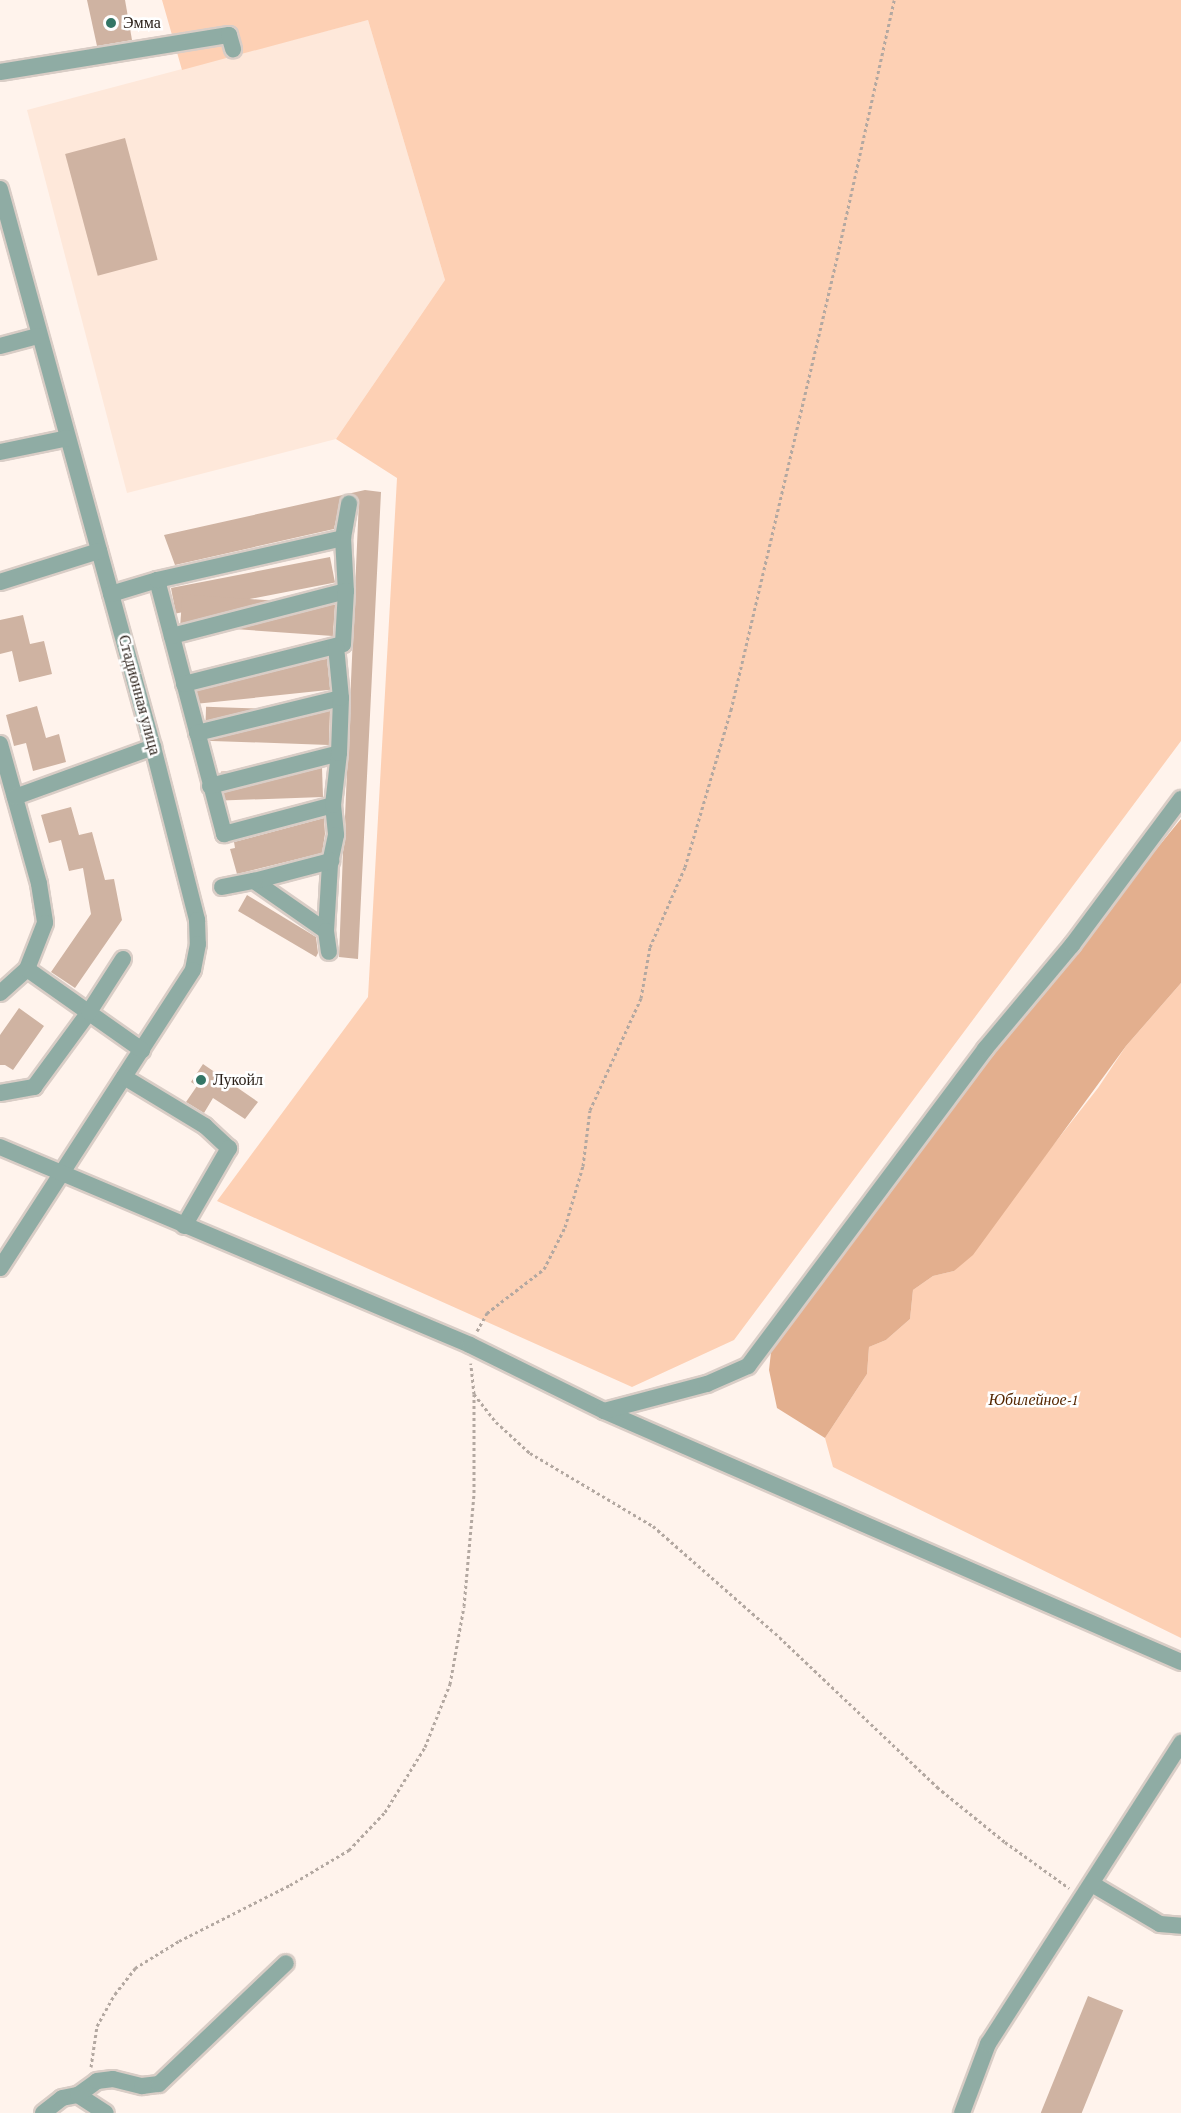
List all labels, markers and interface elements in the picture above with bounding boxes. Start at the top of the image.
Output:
place label: Эмма [123,13,161,33]
marker: Эмма [104,16,118,30]
street label: Стадионная улица [114,633,164,757]
place label: Лукойл [213,1070,263,1090]
marker: Лукойл [194,1073,208,1087]
park label: Юбилейное-1 [989,1390,1077,1410]

